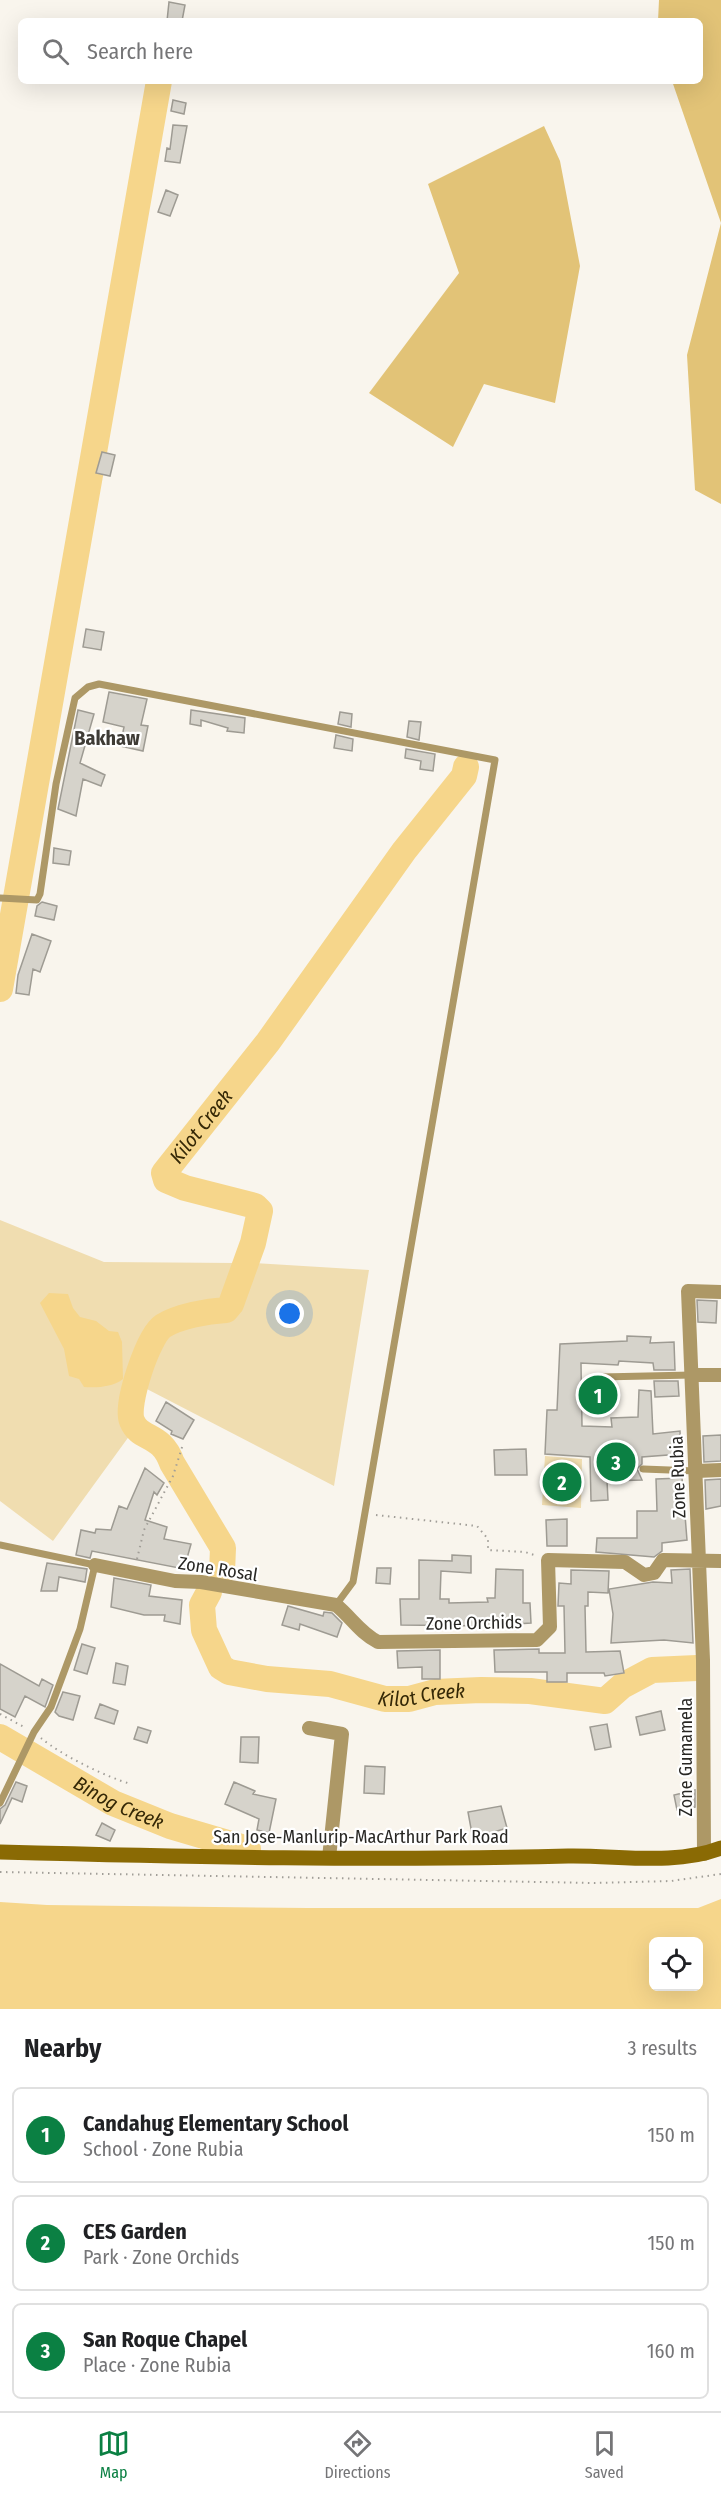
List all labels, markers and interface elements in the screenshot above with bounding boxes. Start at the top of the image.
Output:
search box [18,18,703,84]
icon: search [39,35,72,68]
text: Search here [87,38,193,65]
district label: Bakhaw [74,726,140,750]
water label: Kilot Creek [164,1085,238,1168]
your location [275,1299,304,1328]
pin: 1 [578,1372,618,1418]
street label: Zone Rubia [666,1435,690,1519]
pin: 3 [596,1440,636,1484]
pin: 2 [542,1460,582,1504]
street label: Zone Rosal [177,1552,260,1586]
street label: Zone Orchids [426,1611,523,1635]
water label: Kilot Creek [376,1679,466,1712]
street label: Zone Gumamela [675,1697,697,1816]
water label: Binog Creek [69,1771,167,1834]
street label: San Jose-Manlurip-MacArthur Park Road [213,1826,509,1848]
map controls [649,1937,703,1991]
button: locate [649,1937,703,1991]
text: Nearby [24,2033,101,2064]
text: 3 results [628,2036,697,2060]
text: Candahug Elementary School [83,2110,349,2137]
text: 1 [41,2123,50,2147]
text: 150 m [648,2123,695,2147]
text: School · Zone Rubia [83,2137,243,2161]
text: CES Garden [83,2218,187,2245]
text: 2 [41,2231,50,2255]
text: 150 m [648,2231,695,2255]
text: Park · Zone Orchids [83,2245,239,2269]
text: San Roque Chapel [83,2326,247,2353]
text: 3 [41,2339,50,2363]
text: 160 m [647,2339,695,2363]
text: Place · Zone Rubia [83,2353,231,2377]
tab: Map [97,2427,130,2482]
tab: Directions [324,2427,391,2482]
tab: Saved [585,2427,624,2482]

